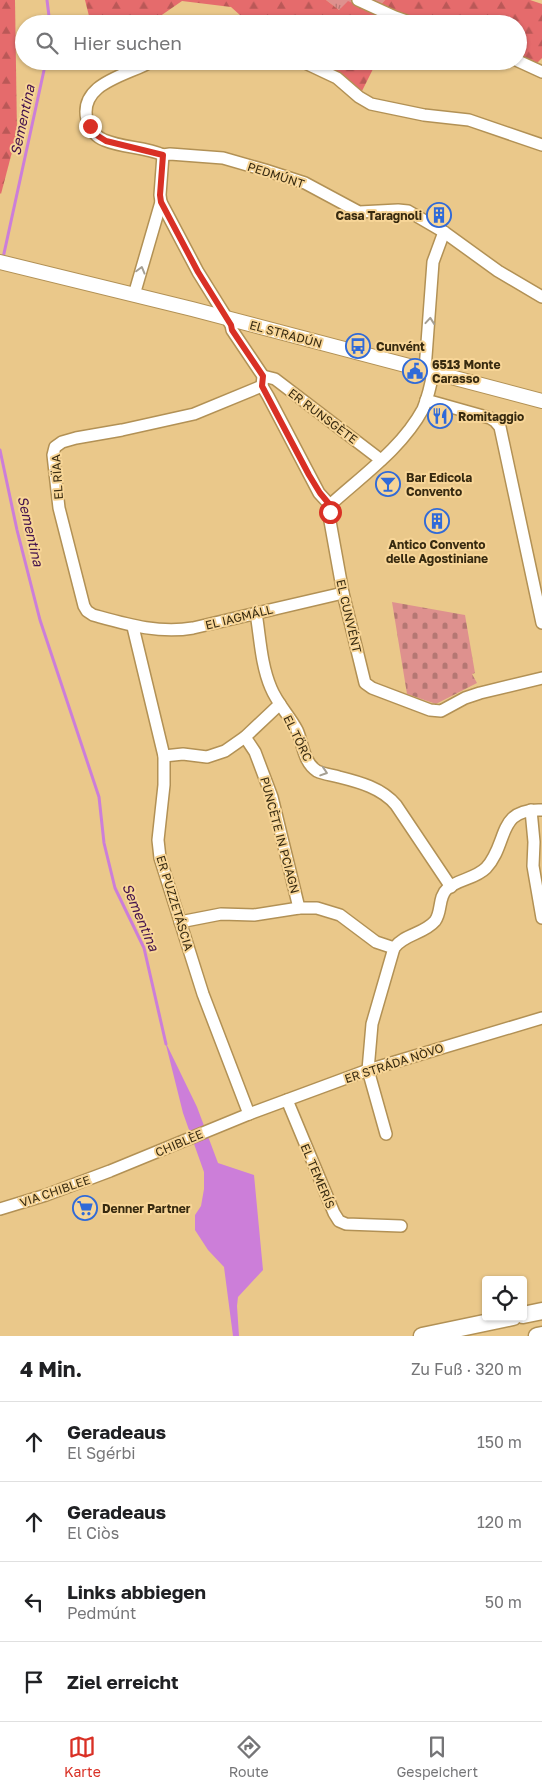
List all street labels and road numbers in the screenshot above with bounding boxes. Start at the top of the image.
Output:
street label: PEDMÚNT [246,159,307,191]
street label: EL STRADÚN [248,317,324,351]
street label: ER RUNSGÈTE [285,385,361,447]
street label: EL RÏAA [48,454,66,500]
street label: EL CUNVÉNT [333,578,365,655]
street label: EL IAGMÁLL [204,601,275,633]
street label: EL TÖRC [280,712,316,764]
street label: PUNCÈTE IN PCIAGN [257,775,303,895]
street label: ER PUZZETÁSCIA [153,853,197,953]
street label: ER STRÁDA NÒVO [343,1040,446,1086]
street label: CHIBLÈE [153,1126,205,1160]
street label: EL TEMERÍS [298,1141,339,1211]
street label: VIA CHIBLEE [18,1172,92,1210]

